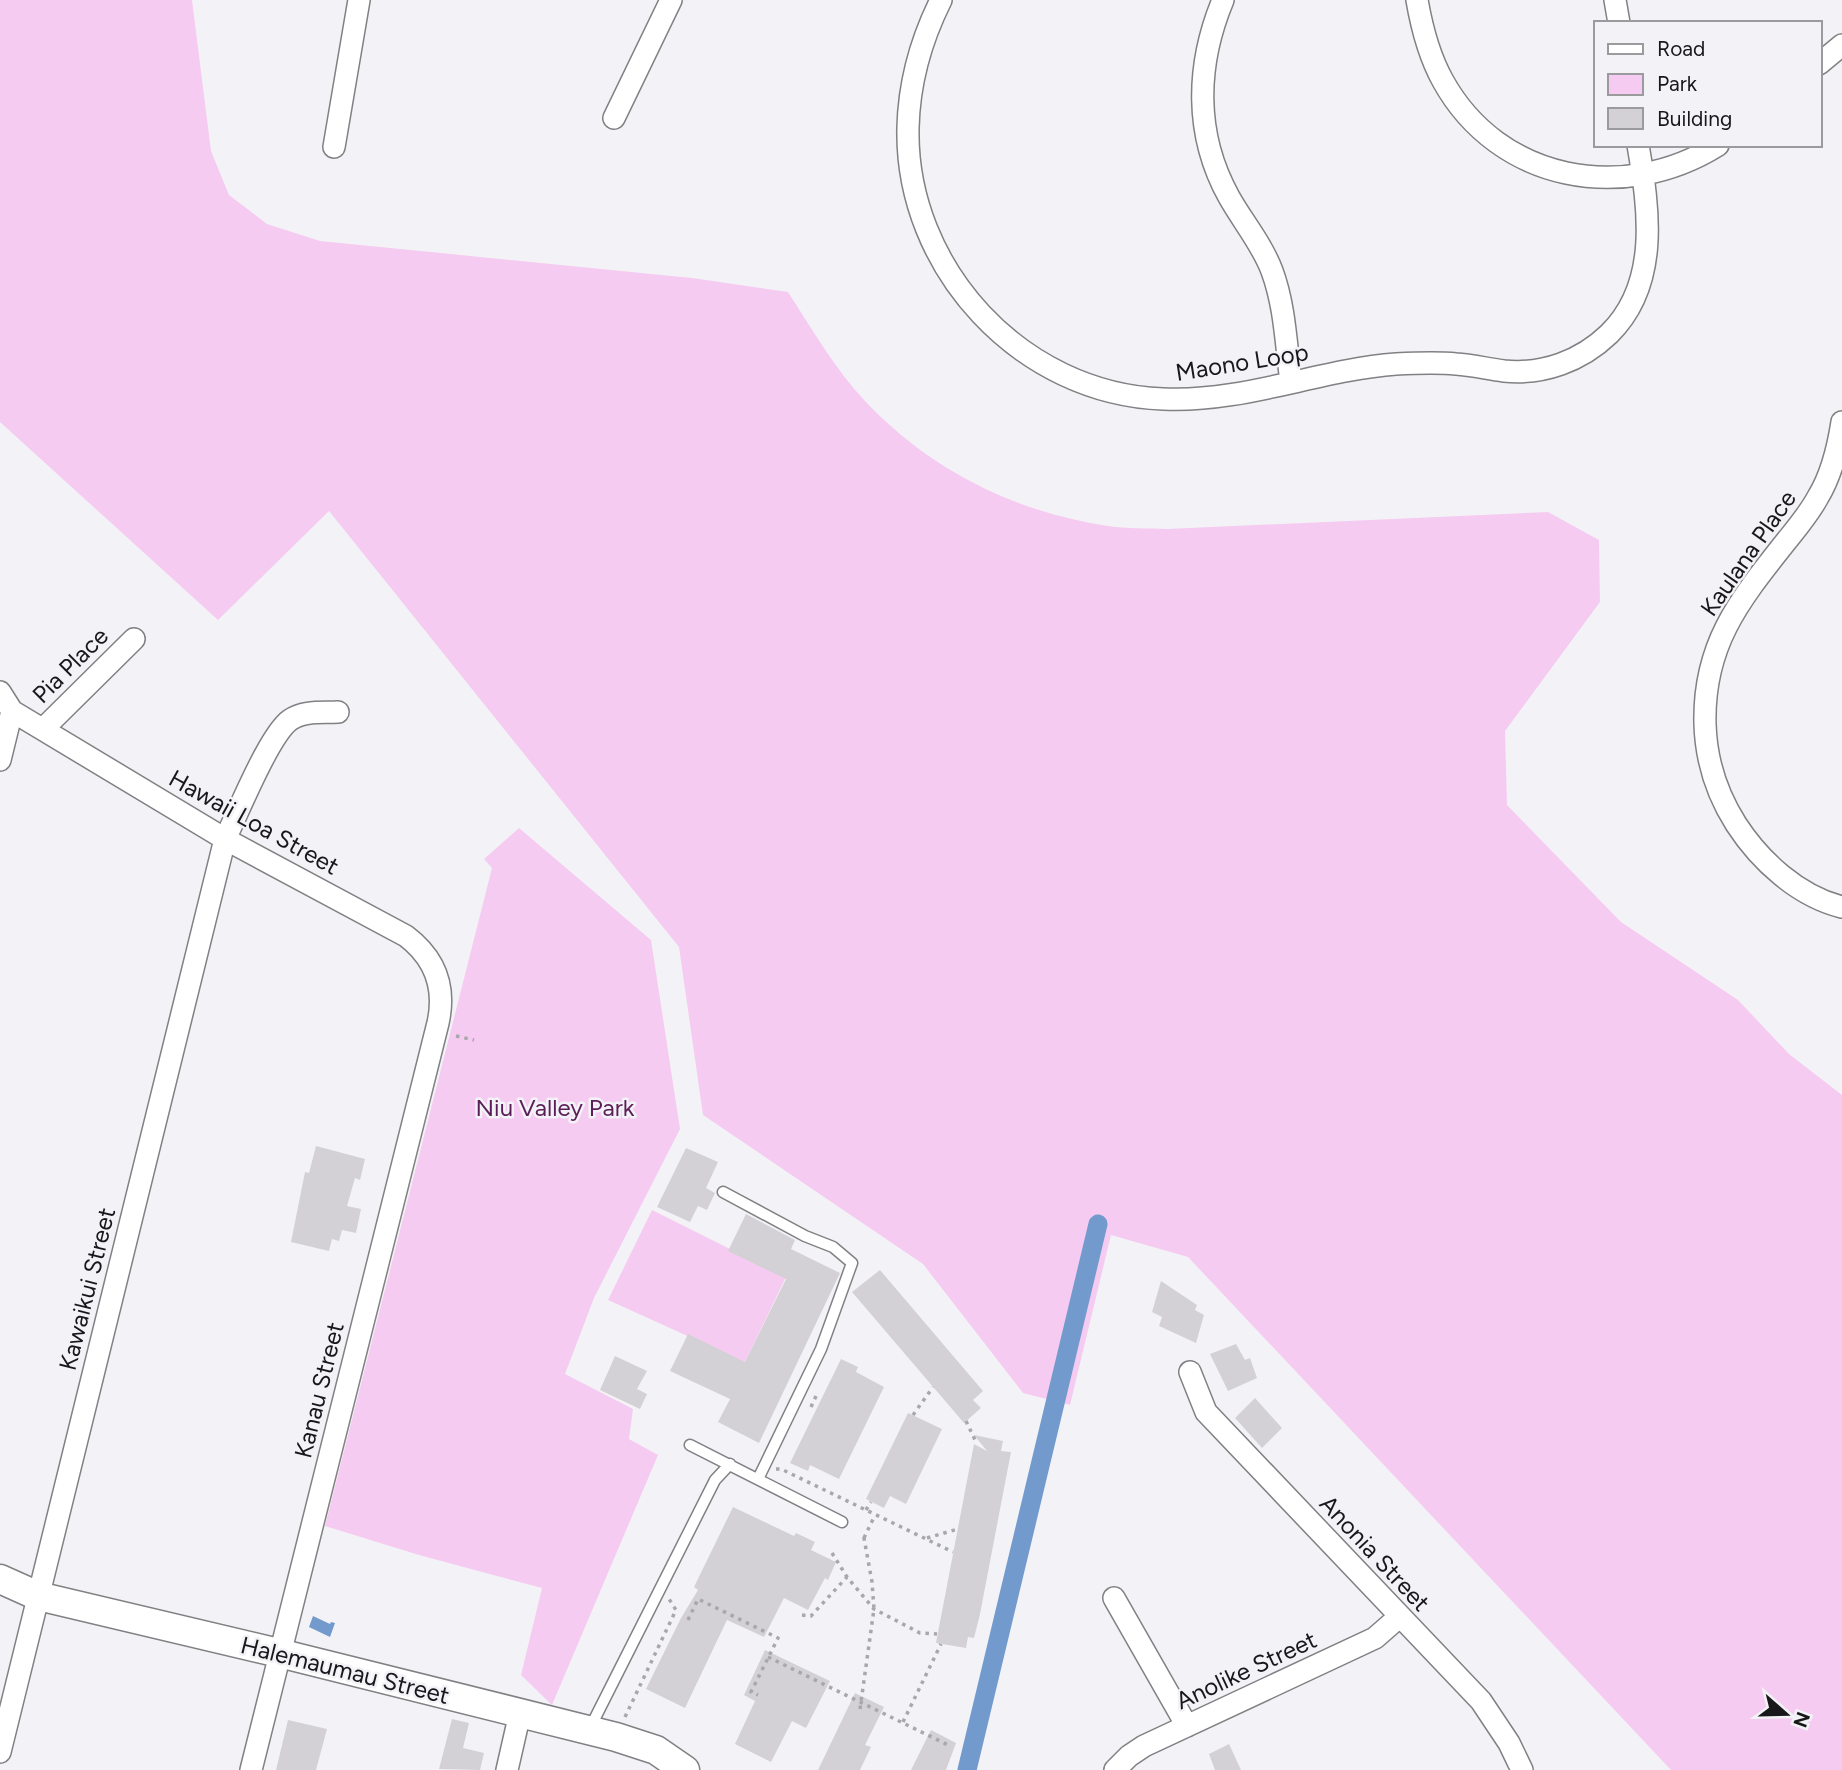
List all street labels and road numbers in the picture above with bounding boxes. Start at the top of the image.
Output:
street label: Maono Loop [1173,337,1311,387]
street label: Kaulana Place [1694,485,1802,621]
street label: Pia Place [26,621,114,709]
street label: Hawaii Loa Street [164,763,344,881]
street label: Kawaikui Street [53,1205,121,1373]
street label: Kanau Street [288,1319,350,1461]
street label: Anonia Street [1314,1489,1436,1617]
street label: Anolike Street [1171,1625,1321,1715]
street label: Halemaumau Street [238,1630,452,1710]

